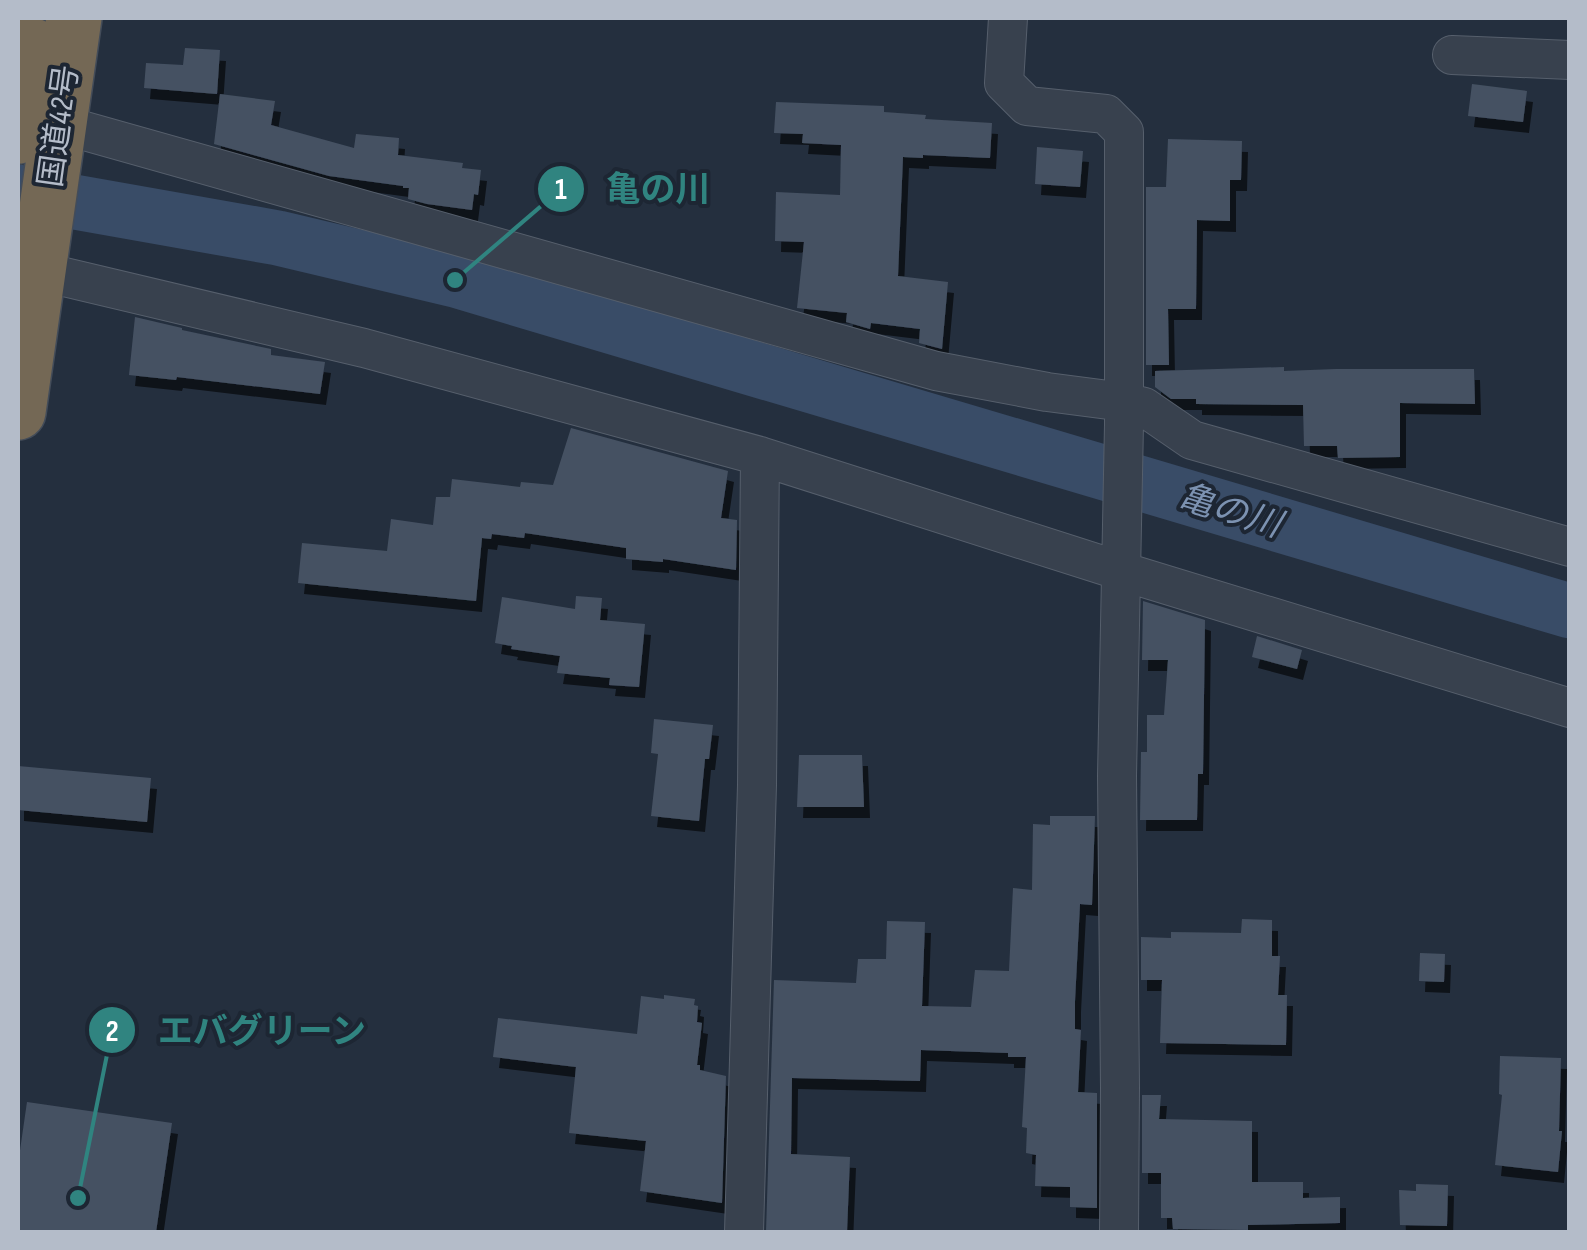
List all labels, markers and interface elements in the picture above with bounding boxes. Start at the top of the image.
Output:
street label: 国道42号 [32,63,87,190]
callout: 亀の川 [536,156,731,221]
text: 亀の川 [605,169,711,212]
text: 1 [555,172,567,208]
water label: 亀の川 [1173,476,1290,549]
callout: エバグリーン [87,998,387,1063]
text: エバグリーン [158,1011,366,1054]
text: 2 [105,1014,119,1050]

